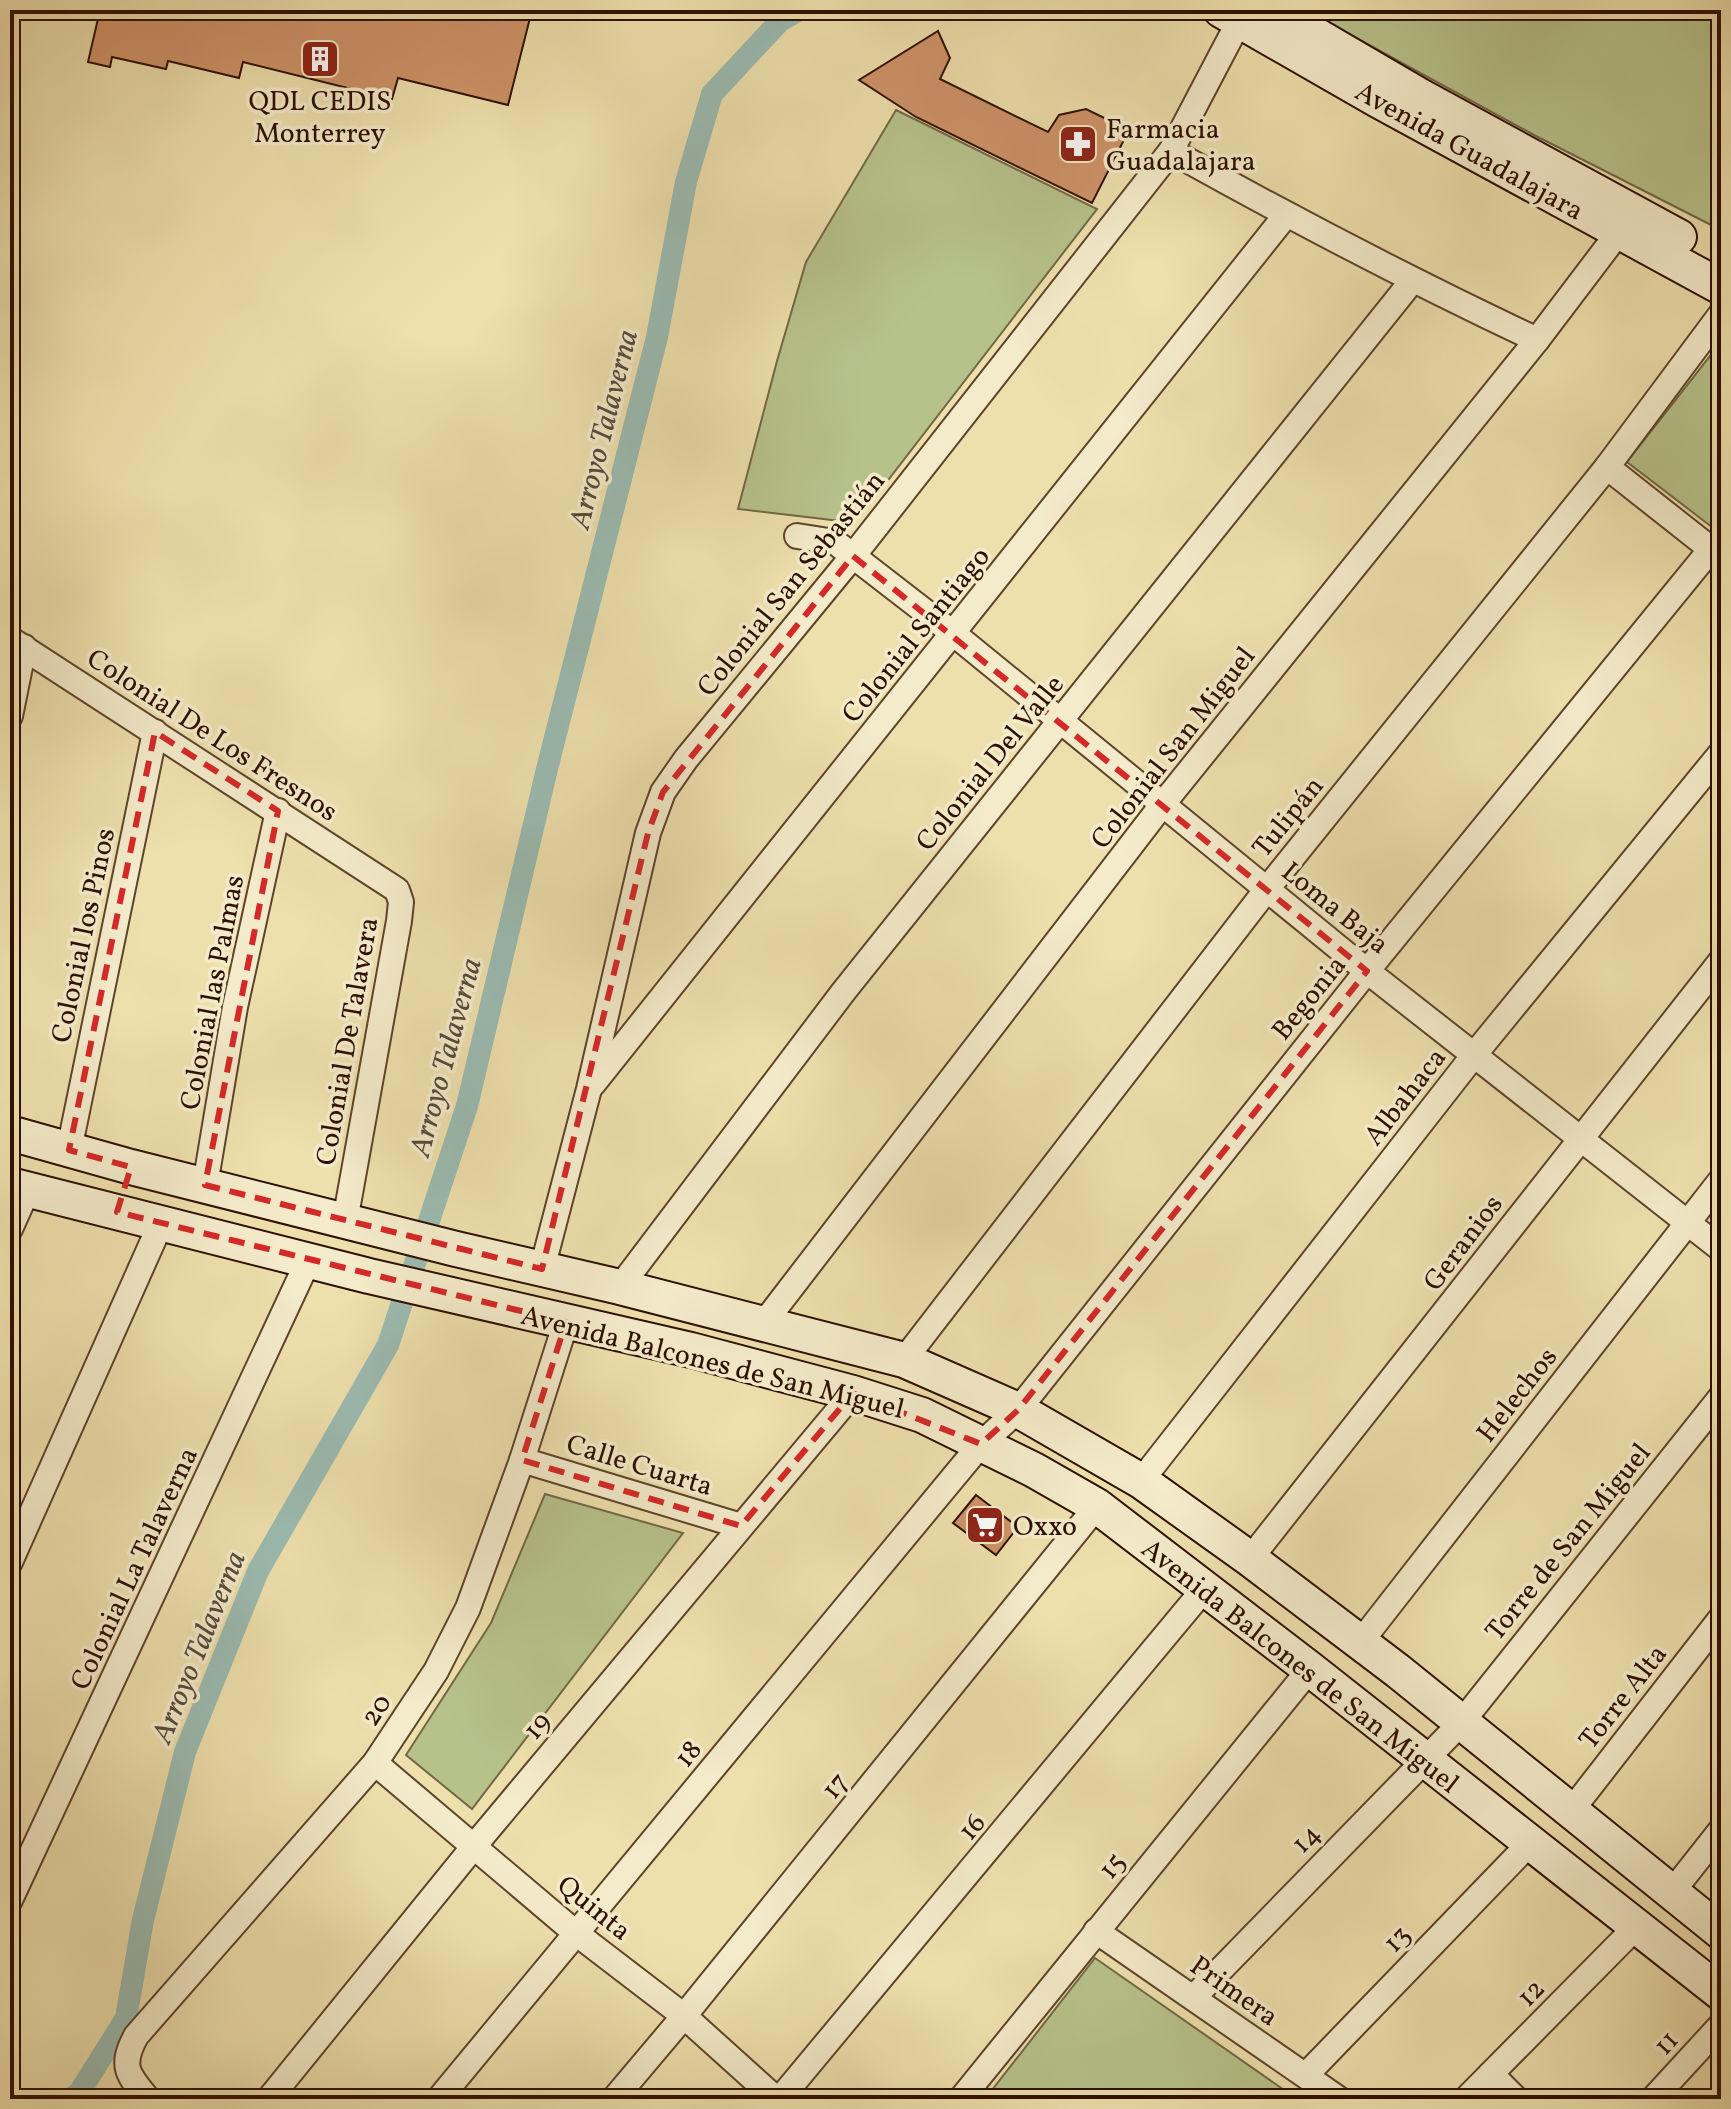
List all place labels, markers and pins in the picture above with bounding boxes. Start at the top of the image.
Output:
building icon: QDL CEDIS Monterrey [299,38,341,80]
place label: QDL CEDIS Monterrey [248,83,392,154]
place label: Farmacia Guadalajara [1106,111,1256,182]
pharmacy icon: Farmacia Guadalajara [1057,123,1099,165]
supermarket icon: Oxxo [964,1504,1006,1546]
place label: Oxxo [1013,1508,1077,1547]

